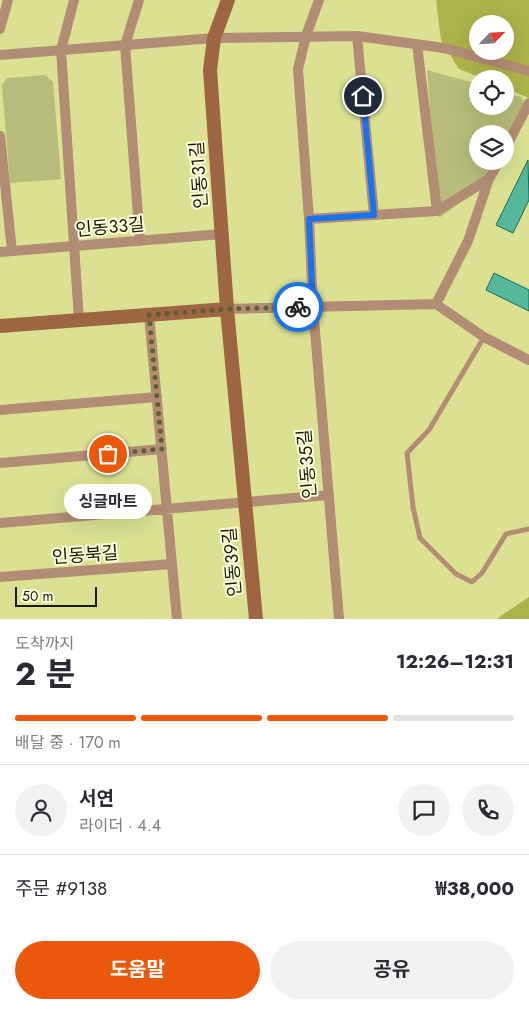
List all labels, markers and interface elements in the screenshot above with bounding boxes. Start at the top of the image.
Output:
north arrow [469,15,514,60]
map controls [469,15,514,170]
button: locate [469,70,514,115]
pin [342,75,384,117]
icon: home [349,82,377,110]
button: layers [469,125,514,170]
street label: 인동31길 [184,140,214,210]
street label: 인동33길 [74,211,146,243]
courier [273,282,323,332]
icon: bike [284,293,312,321]
street label: 인동35길 [291,428,323,500]
pin [87,433,129,475]
icon: bag [94,440,122,468]
callout: 싱글마트 [64,484,152,519]
text: 싱글마트 [79,490,137,513]
street label: 인동39길 [216,526,248,598]
street label: 인동북길 [51,540,119,570]
scale bar [15,584,98,607]
text: 50 m [22,586,53,606]
text: 도착까지 [15,632,74,655]
text: 12:26–12:31 [396,648,514,675]
text: 2 분 [15,651,75,697]
text: 배달 중 · 170 m [15,731,121,754]
button: person [15,784,67,836]
button: chat [398,784,450,836]
button: phone [462,784,514,836]
text: 서연 [79,785,114,812]
text: 라이더 · 4.4 [79,814,161,837]
text: 주문 #9138 [15,875,107,902]
text: ₩38,000 [435,875,514,902]
button: 도움말 [15,941,260,999]
button: 공유 [270,941,514,999]

